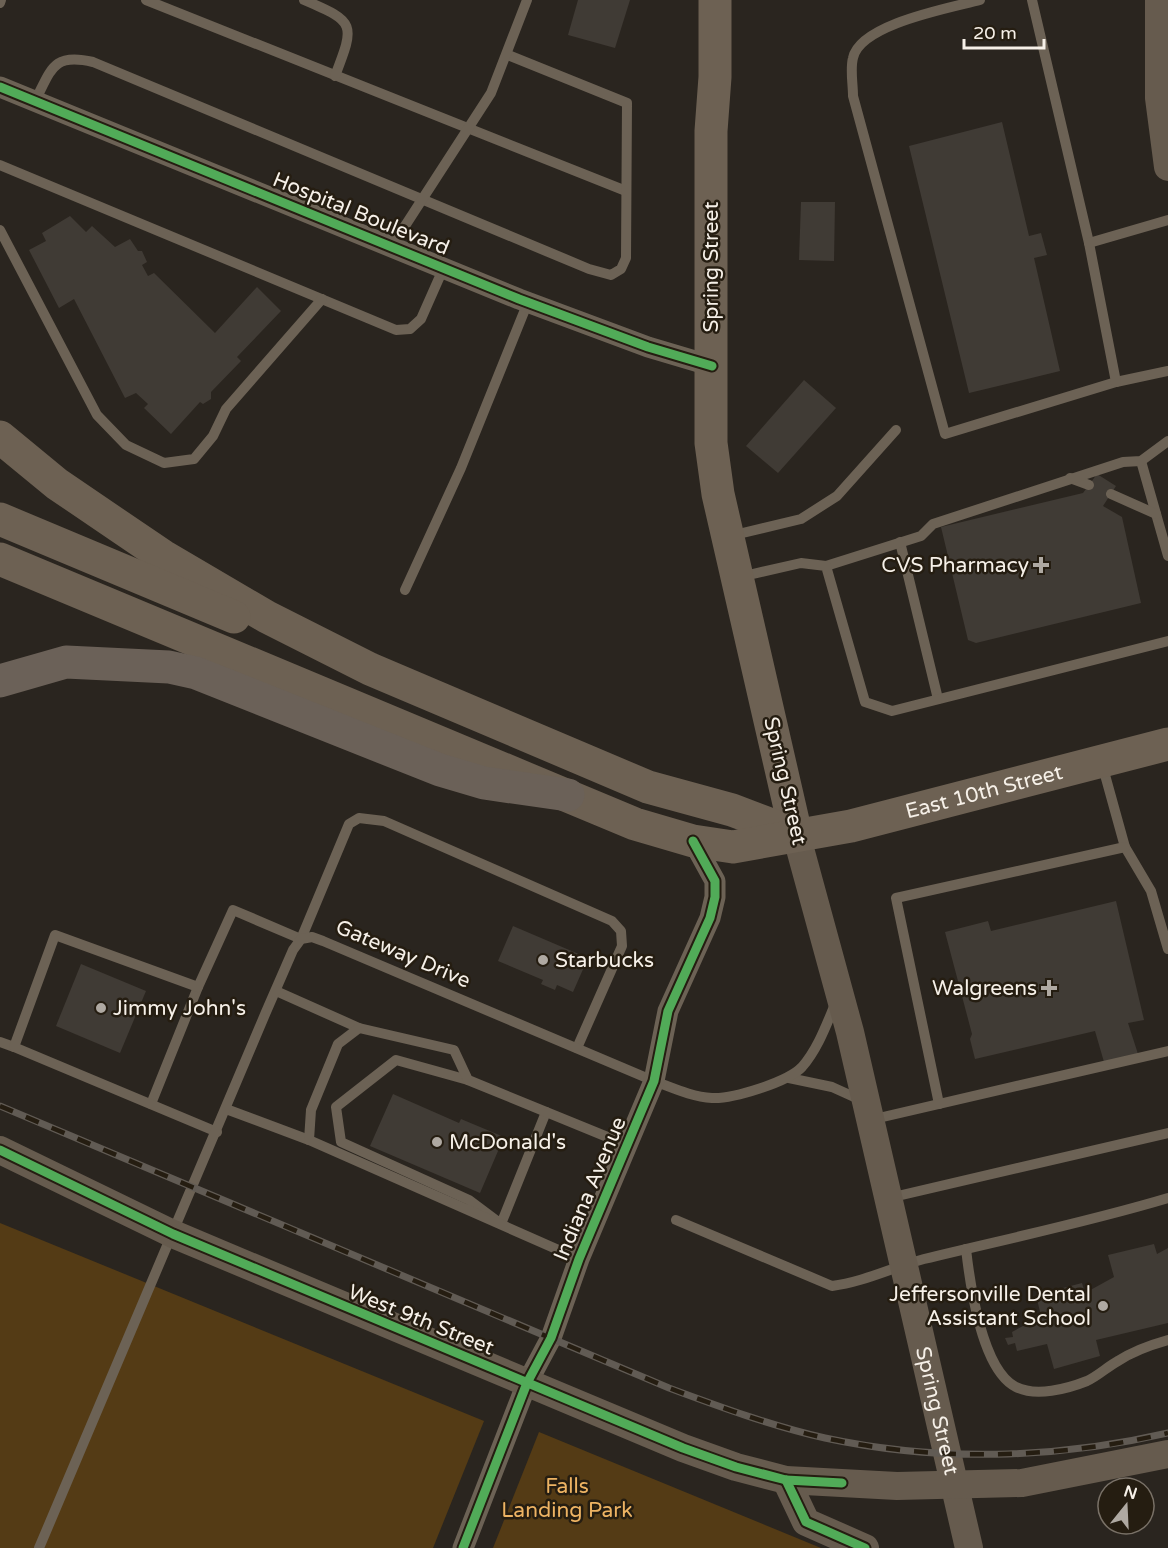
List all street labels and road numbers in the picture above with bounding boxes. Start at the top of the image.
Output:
street label: Hospital Boulevard [269,167,453,261]
street label: Spring Street [699,202,724,332]
street label: Spring Street [758,714,812,848]
street label: East 10th Street [903,759,1065,824]
street label: Gateway Drive [332,914,474,994]
street label: Indiana Avenue [548,1113,632,1265]
street label: West 9th Street [344,1279,498,1361]
street label: Spring Street [910,1344,964,1477]

